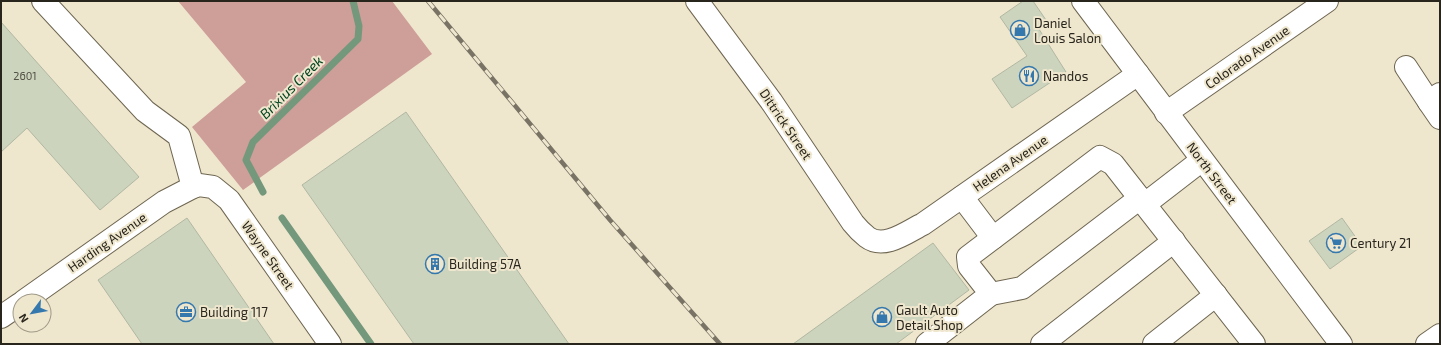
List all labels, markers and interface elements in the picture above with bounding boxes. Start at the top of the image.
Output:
place label: Daniel Louis Salon [1034,15,1101,46]
shop icon: Daniel Louis Salon [1009,19,1031,41]
street label: Colorado Avenue [1202,22,1292,92]
water label: Brixius Creek [256,52,326,122]
restaurant icon: Nandos [1018,65,1040,87]
place label: Nandos [1043,68,1088,84]
house number: 2601 [13,69,37,82]
street label: Dittrick Street [756,86,816,163]
street label: Helena Avenue [970,131,1050,195]
street label: North Street [1184,139,1240,207]
street label: Harding Avenue [65,209,149,275]
street label: Wayne Street [239,218,297,292]
supermarket icon: Century 21 [1325,232,1347,254]
place label: Century 21 [1350,235,1412,251]
building icon: Building 57A [424,253,446,275]
place label: Building 57A [449,256,521,272]
north arrow [12,293,52,333]
office icon: Building 117 [175,301,197,323]
place label: Gault Auto Detail Shop [896,302,963,333]
place label: Building 117 [200,304,268,320]
shop icon: Gault Auto Detail Shop [871,306,893,328]
text: N [15,312,31,325]

